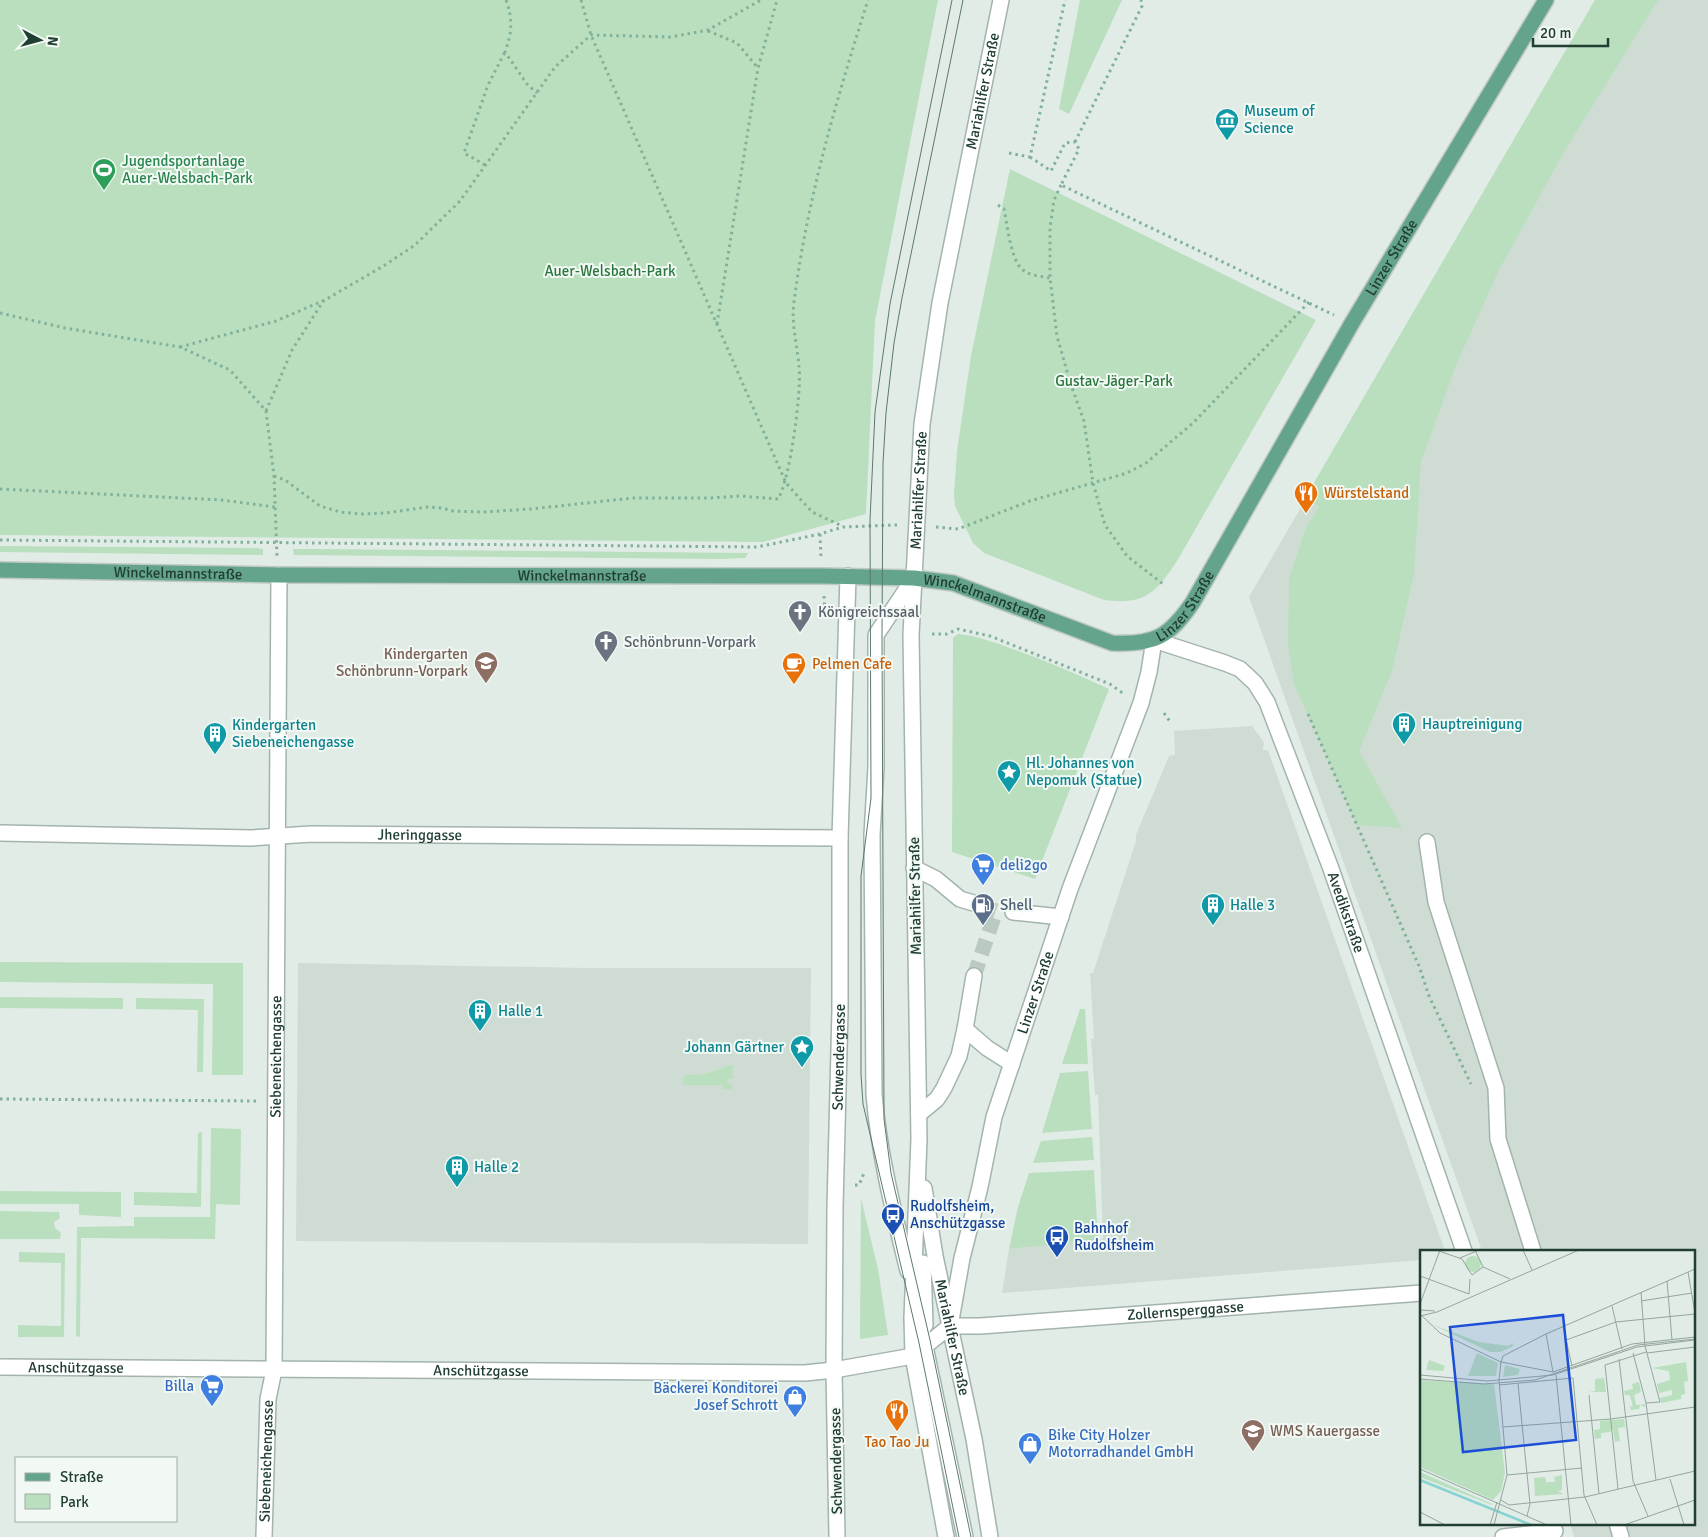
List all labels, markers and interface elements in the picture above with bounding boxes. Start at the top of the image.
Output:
north arrow [15,15,65,65]
scale bar [1533,15,1608,47]
text: 20 m [1540,24,1571,42]
street label: Mariahilfer Straße [962,31,1003,151]
text: N [43,36,61,47]
place label: Museum of Science [1244,102,1316,137]
museum icon: Museum of Science [1214,107,1240,141]
place label: Jugendsportanlage Auer-Welsbach-Park [122,152,253,187]
sports icon: Jugendsportanlage Auer-Welsbach-Park [91,157,117,191]
street label: Linzer Straße [1362,216,1421,299]
park label: Auer-Welsbach-Park [545,262,676,280]
park label: Gustav-Jäger-Park [1055,372,1173,390]
street label: Mariahilfer Straße [906,431,931,550]
restaurant icon: Würstelstand [1293,480,1319,514]
place label: Würstelstand [1324,484,1409,502]
street label: Winckelmannstraße [113,563,243,583]
street label: Winckelmannstraße [517,566,646,585]
street label: Linzer Straße [1153,567,1218,646]
street label: Winckelmannstraße [922,570,1049,626]
church icon: Königreichssaal [787,599,813,633]
place label: Königreichssaal [818,603,919,621]
church icon: Schönbrunn-Vorpark [593,629,619,663]
place label: Schönbrunn-Vorpark [624,633,757,651]
place label: Kindergarten Schönbrunn-Vorpark [336,645,468,680]
school or university icon: Kindergarten Schönbrunn-Vorpark [473,650,499,684]
cafe icon: Pelmen Cafe [781,651,807,685]
place label: Pelmen Cafe [812,655,892,673]
building icon: Hauptreinigung [1391,711,1417,745]
place label: Hauptreinigung [1422,715,1522,733]
place label: Kindergarten Siebeneichengasse [232,716,354,751]
building icon: Kindergarten Siebeneichengasse [202,721,228,755]
place label: Hl. Johannes von Nepomuk (Statue) [1026,754,1142,789]
place icon: Hl. Johannes von Nepomuk (Statue) [996,759,1022,793]
street label: Jheringgasse [377,826,462,844]
street label: Mariahilfer Straße [905,837,925,955]
supermarket icon: deli2go [970,852,996,886]
place label: deli2go [1000,856,1048,874]
street label: Avedikstraße [1324,870,1368,955]
fuel station icon: Shell [970,892,996,926]
building icon: Halle 3 [1200,892,1226,926]
place label: Shell [1000,896,1033,914]
place label: Halle 3 [1230,896,1275,914]
street label: Linzer Straße [1013,949,1058,1036]
street label: Siebeneichengasse [267,995,285,1118]
building icon: Halle 1 [467,998,493,1032]
place label: Halle 1 [498,1002,543,1020]
street label: Schwendergasse [828,1004,849,1111]
place icon: Johann Gärtner [789,1034,815,1068]
place label: Johann Gärtner [684,1038,784,1056]
building icon: Halle 2 [444,1154,470,1188]
place label: Halle 2 [474,1158,519,1176]
place label: Rudolfsheim, Anschützgasse [910,1197,1006,1232]
bus stop icon: Rudolfsheim, Anschützgasse [880,1202,906,1236]
place label: Bahnhof Rudolfsheim [1074,1219,1154,1254]
bus stop icon: Bahnhof Rudolfsheim [1044,1224,1070,1258]
inset map [1420,1250,1696,1524]
street label: Mariahilfer Straße [931,1277,973,1397]
street label: Zollernsperggasse [1126,1297,1244,1324]
street label: Anschützgasse [28,1358,124,1377]
street label: Anschützgasse [433,1361,529,1380]
supermarket icon: Billa [199,1373,225,1407]
place label: Billa [165,1377,194,1395]
place label: Bäckerei Konditorei Josef Schrott [653,1379,778,1414]
shop icon: Bäckerei Konditorei Josef Schrott [782,1384,808,1418]
restaurant icon: Tao Tao Ju [884,1398,910,1432]
street label: Siebeneichengasse [255,1400,277,1522]
street label: Schwendergasse [826,1408,846,1514]
school or university icon: WMS Kauergasse [1240,1418,1266,1452]
place label: WMS Kauergasse [1270,1422,1380,1440]
place label: Bike City Holzer Motorradhandel GmbH [1048,1426,1194,1461]
shop icon: Bike City Holzer Motorradhandel GmbH [1017,1431,1043,1465]
place label: Tao Tao Ju [865,1433,929,1451]
legend [15,1457,178,1522]
text: Straße [60,1468,104,1486]
text: Park [60,1493,89,1511]

